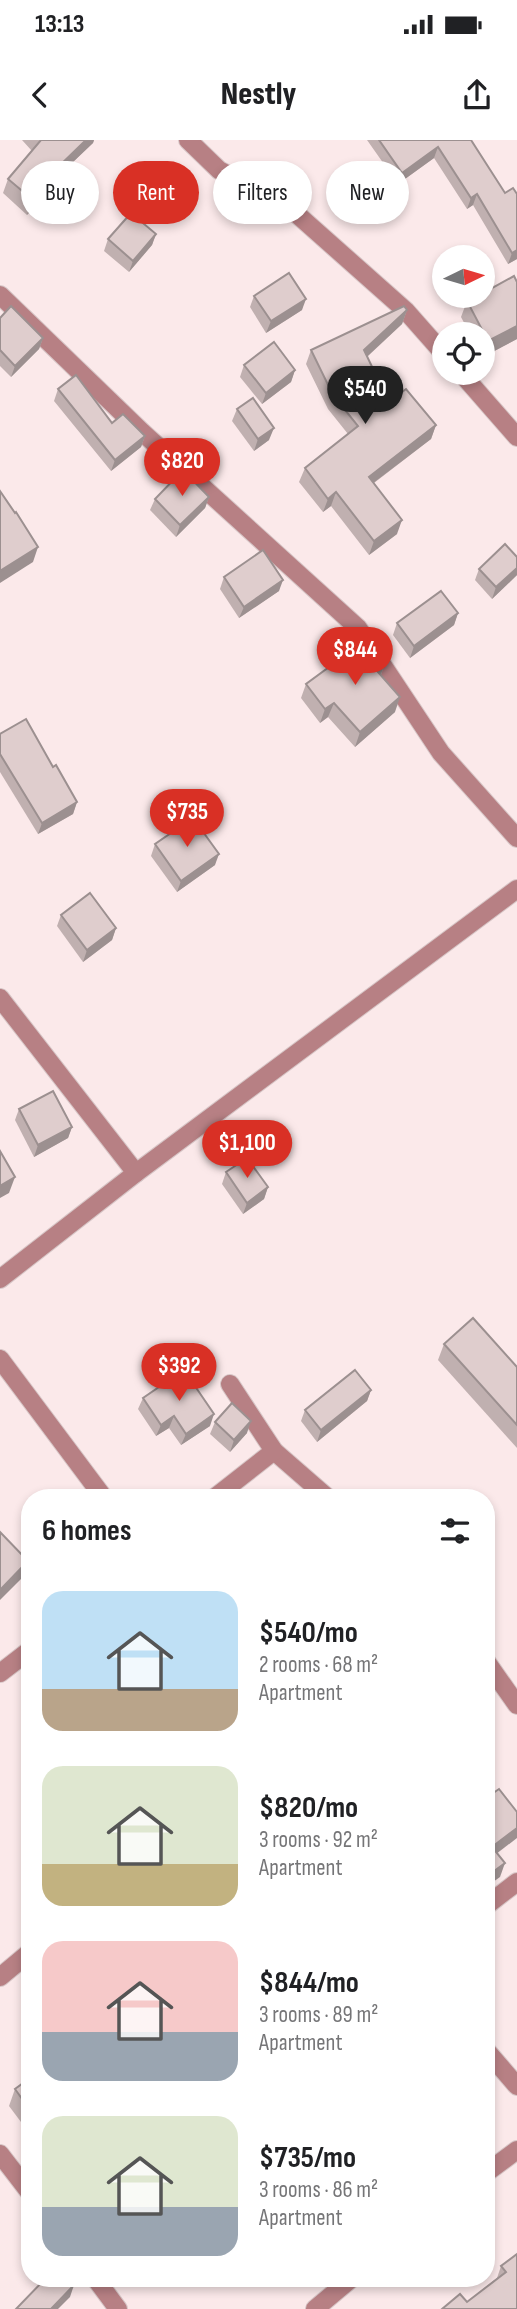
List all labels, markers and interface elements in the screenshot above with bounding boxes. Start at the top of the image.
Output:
text: 13:13 [35,9,84,40]
text: Nestly [221,75,296,114]
icon: back [21,76,59,114]
icon: share [458,76,496,114]
chip: Buy [21,161,99,224]
chip: Rent [113,161,199,224]
chip: Filters [213,161,312,224]
chip: New [326,161,409,224]
north arrow [432,245,495,308]
map controls [432,245,495,385]
button: locate [432,322,495,385]
pin: $540 [324,366,406,426]
text: $540 [343,375,387,403]
pin: $820 [141,438,223,498]
text: $820 [160,447,204,475]
pin: $844 [314,628,396,687]
text: $844 [333,636,377,664]
pin: $735 [146,790,228,849]
text: $735 [166,798,208,826]
pin: $1,100 [190,1121,304,1180]
text: $1,100 [218,1129,276,1157]
pin: $392 [138,1344,220,1403]
text: $392 [157,1352,201,1380]
icon: filters [436,1512,474,1550]
text: 6 homes [42,1513,131,1549]
text: $540/mo [259,1615,358,1651]
icon: home [98,1619,182,1703]
text: 2 rooms · 68 m² [259,1651,378,1679]
text: Apartment [259,1679,343,1707]
text: $820/mo [259,1790,358,1826]
icon: home [98,1794,182,1878]
text: 3 rooms · 92 m² [259,1826,378,1854]
text: Apartment [259,1854,343,1882]
text: $844/mo [259,1965,359,2001]
icon: home [98,1969,182,2053]
text: 3 rooms · 89 m² [259,2001,378,2029]
text: Apartment [259,2029,343,2057]
text: $735/mo [259,2140,356,2176]
icon: home [98,2144,182,2228]
text: 3 rooms · 86 m² [259,2176,378,2204]
text: Apartment [259,2204,343,2232]

